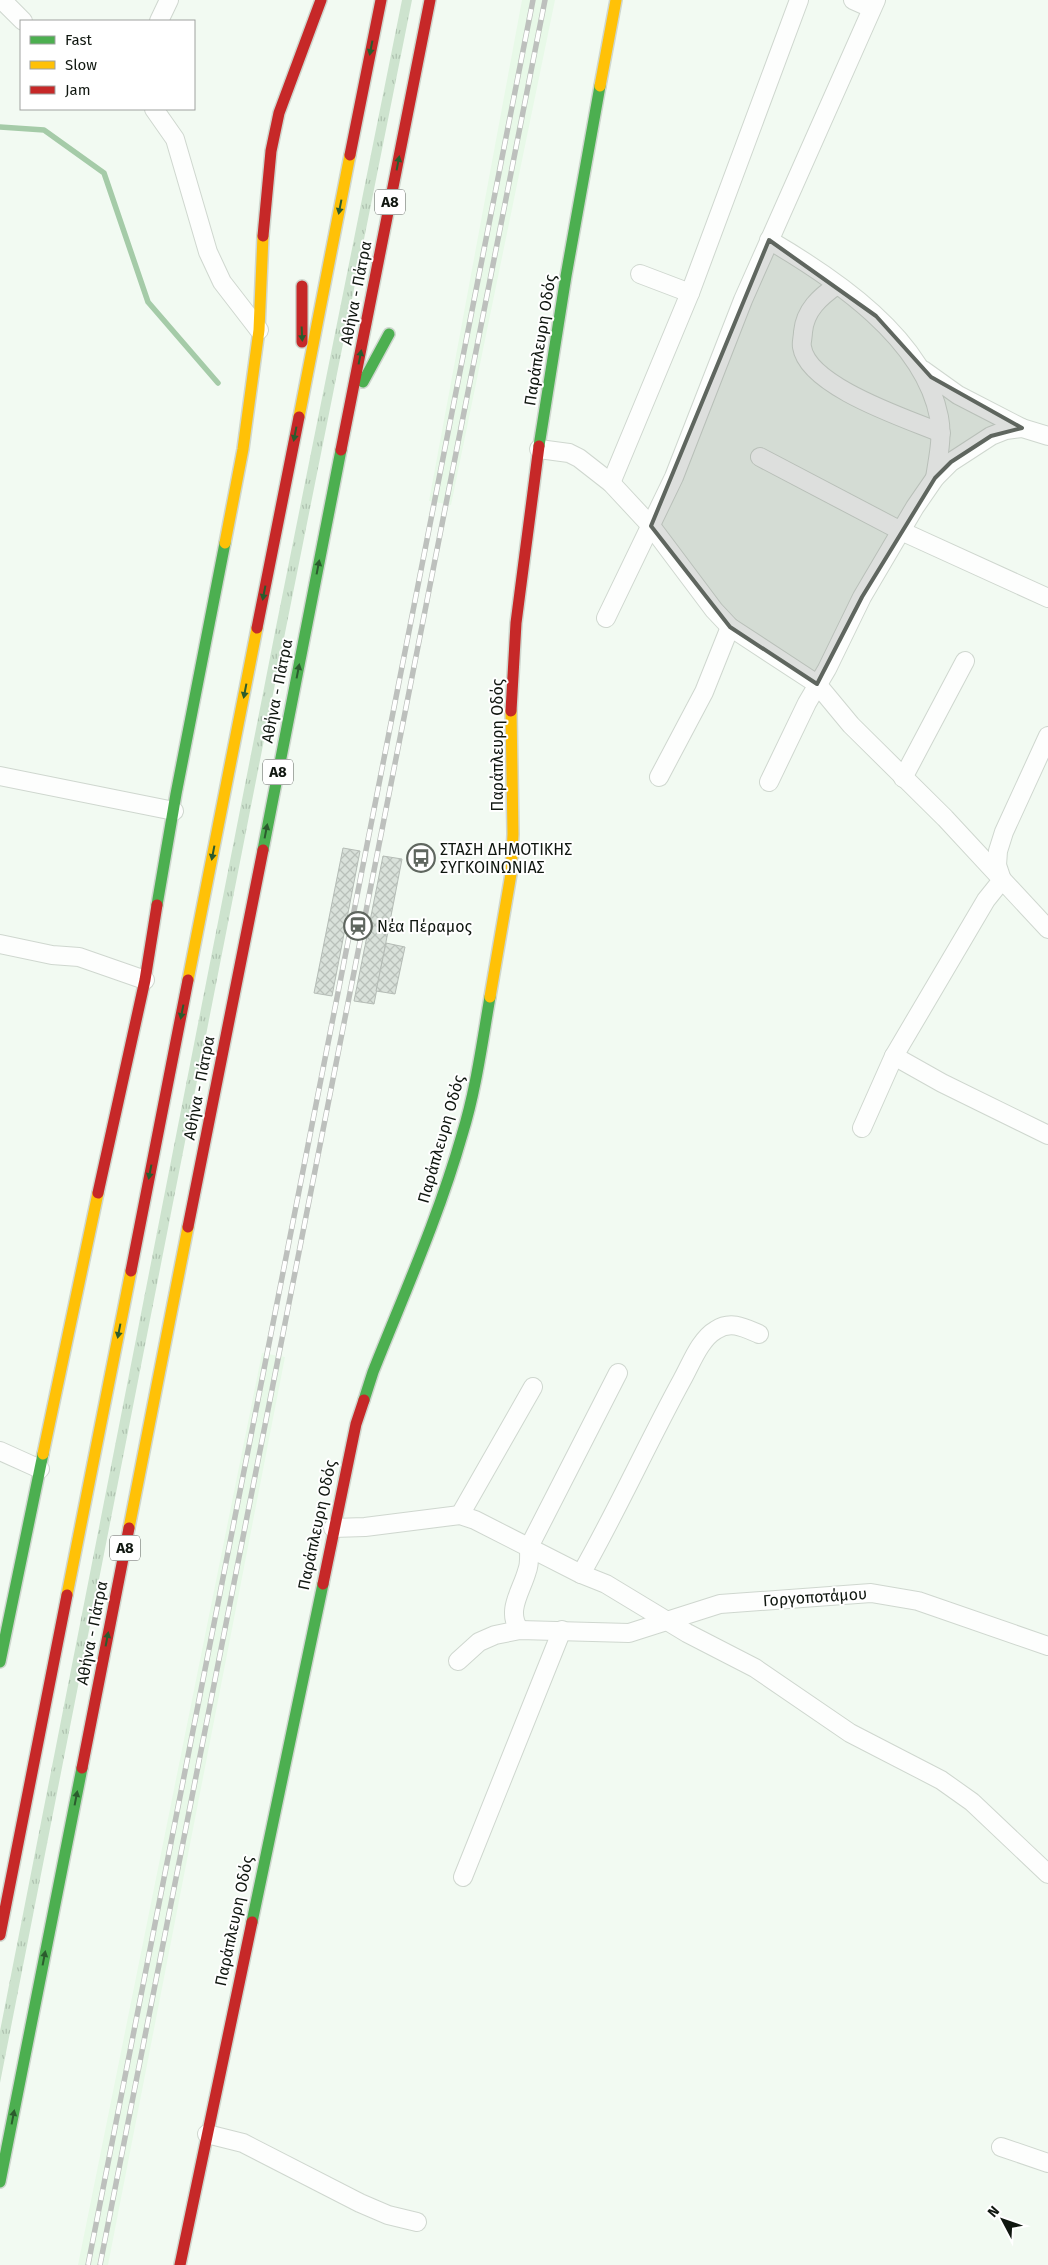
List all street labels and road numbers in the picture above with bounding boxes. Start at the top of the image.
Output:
road number: Α8 [375,190,405,214]
street label: Αθήνα - Πάτρα [337,239,375,347]
street label: Παράπλευρη Οδός [520,272,560,407]
street label: Αθήνα - Πάτρα [258,637,296,745]
street label: Παράπλευρη Οδός [488,678,507,811]
road number: Α8 [263,760,293,784]
street label: Αθήνα - Πάτρα [180,1034,218,1142]
street label: Παράπλευρη Οδός [414,1072,469,1205]
street label: Παράπλευρη Οδός [294,1458,340,1592]
road number: Α8 [110,1536,140,1560]
street label: Αθήνα - Πάτρα [73,1579,111,1687]
street label: Γοργοποτάμου [762,1584,868,1610]
street label: Παράπλευρη Οδός [211,1854,257,1988]

